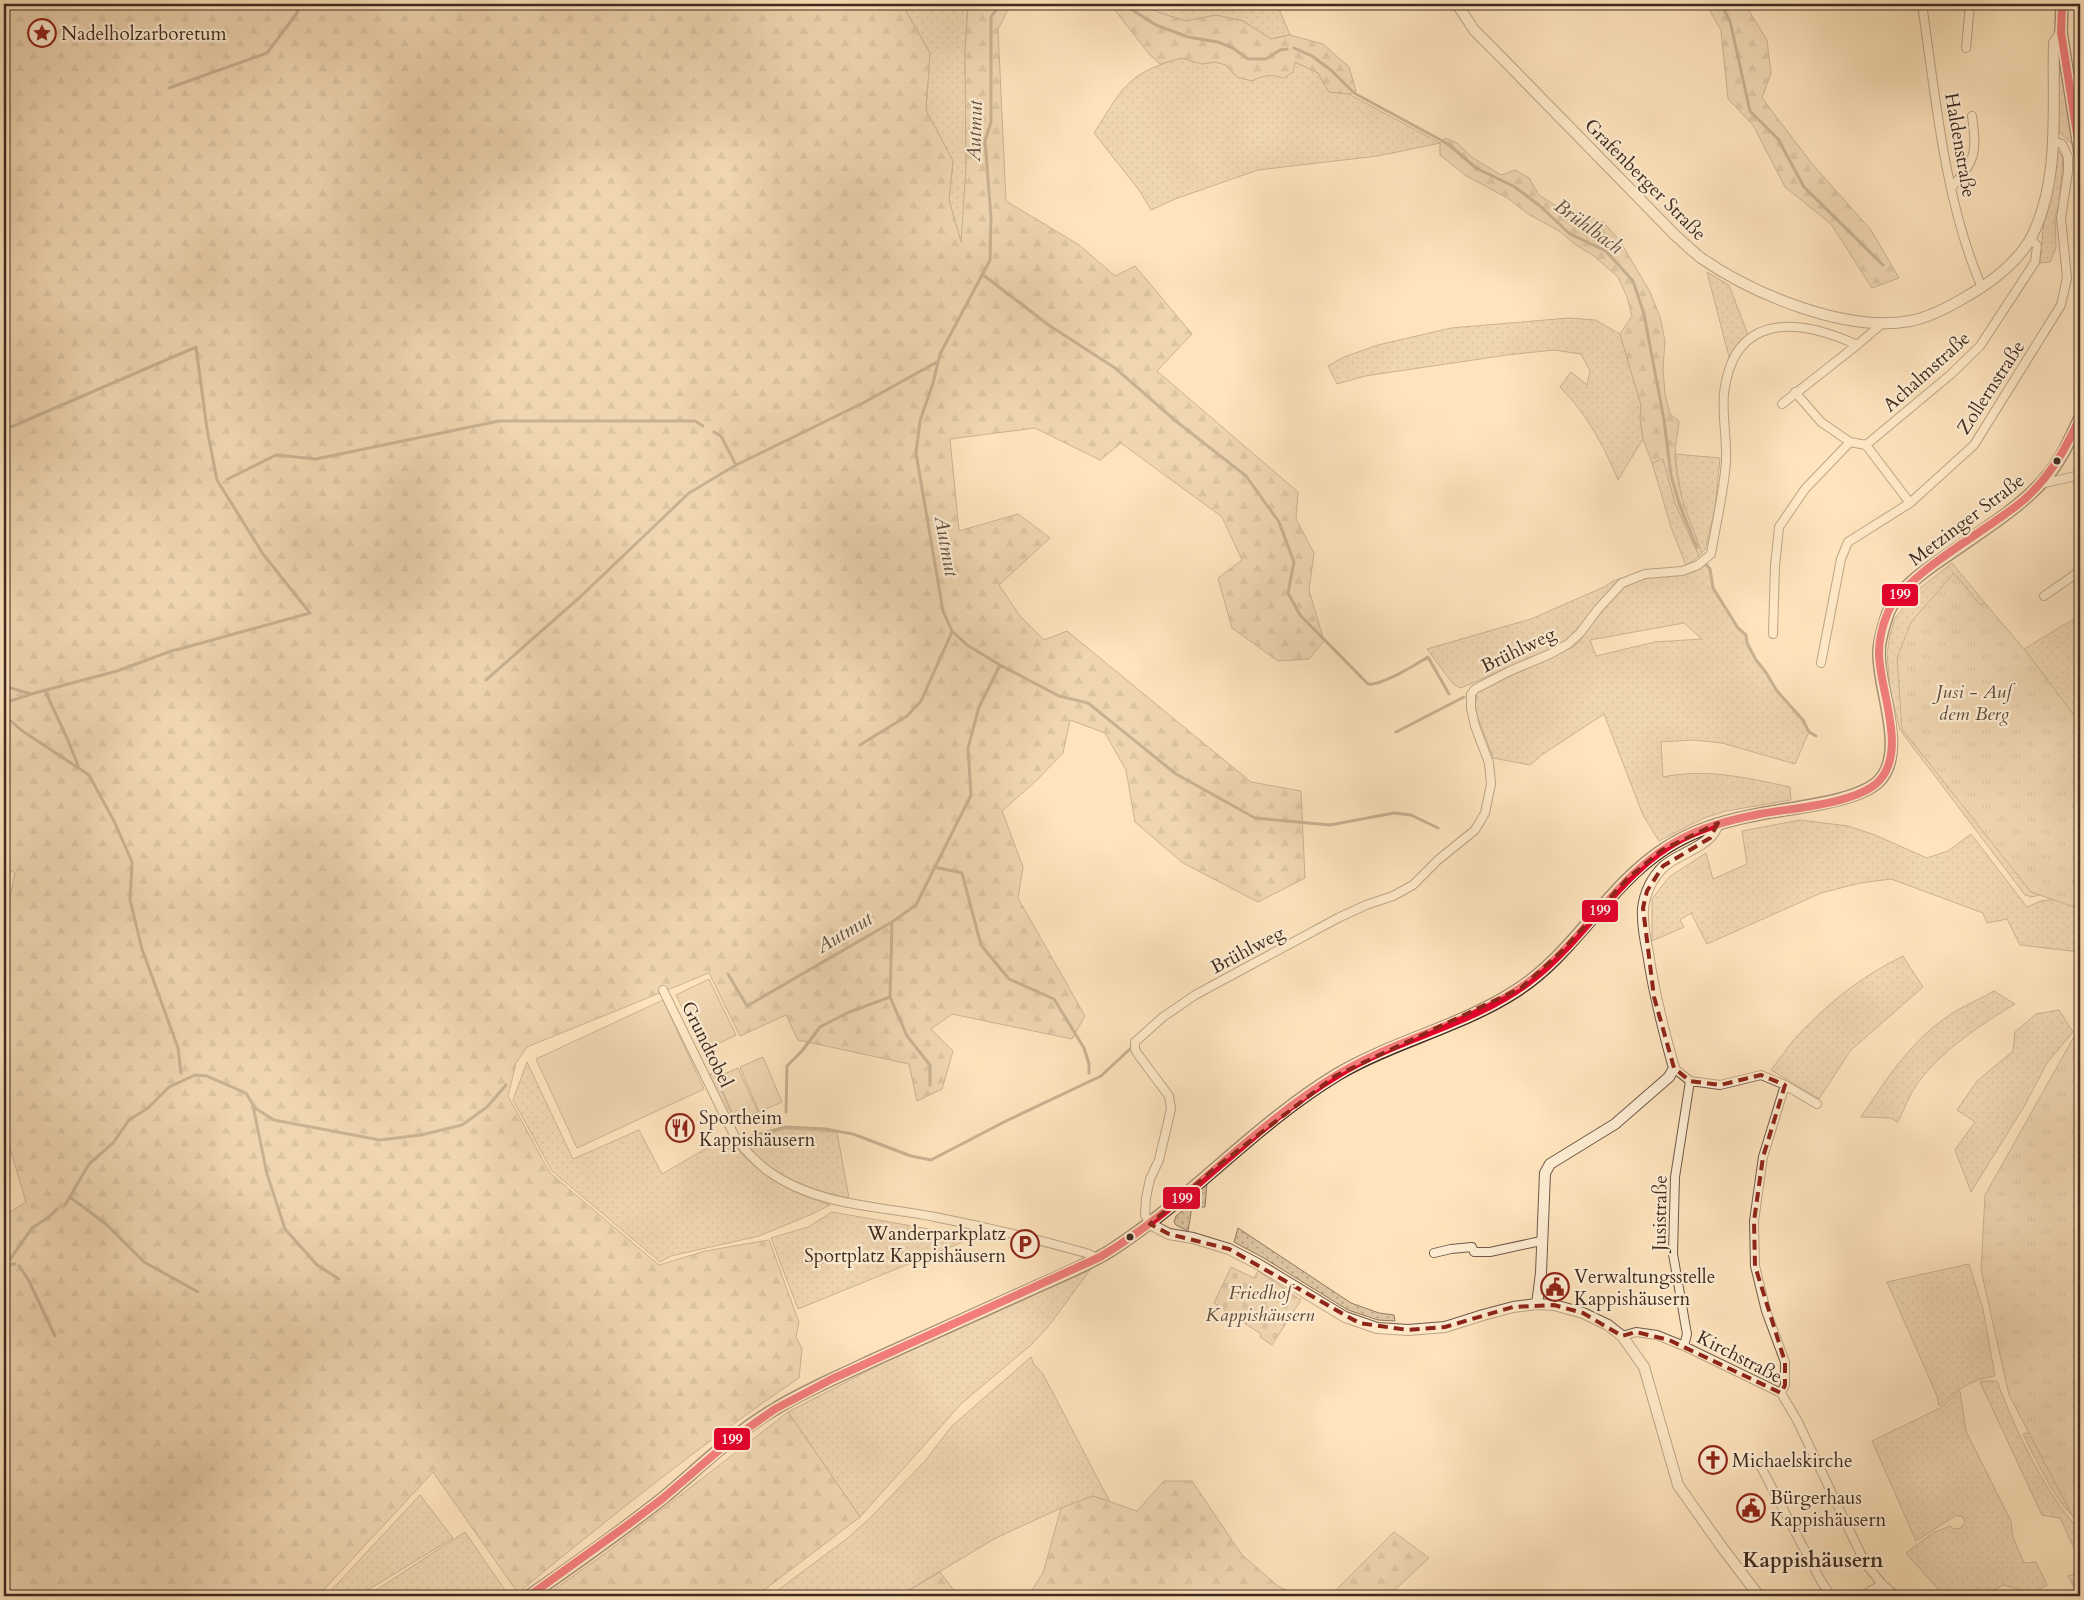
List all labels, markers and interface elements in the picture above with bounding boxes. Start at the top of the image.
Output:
place icon: Nadelholzarboretum [27,18,57,48]
place label: Nadelholzarboretum [61,21,228,47]
street label: Haldenstraße [1938,91,1982,200]
water label: Autmut [960,99,989,163]
street label: Grafenberger Straße [1578,113,1712,247]
water label: Brühlbach [1549,192,1629,261]
street label: Achalmstraße [1877,326,1976,418]
street label: Zollernstraße [1951,335,2031,440]
unlabelled marker [2052,456,2062,466]
street label: Metzinger Straße [1903,468,2030,572]
water label: Autmut [928,513,965,580]
line badge: 199 [1881,583,1919,607]
text: 199 [1889,585,1911,604]
street label: Brühlweg [1477,621,1560,679]
park label: Jusi - Auf dem Berg [1932,679,2016,727]
line badge: 199 [1581,899,1619,923]
text: 199 [1589,901,1611,920]
water label: Autmut [810,904,879,960]
street label: Brühlweg [1206,919,1289,980]
street label: Grundtobel [675,997,739,1092]
place label: Sportheim Kappishäusern [699,1105,815,1153]
restaurant icon: Sportheim Kappishäusern [665,1113,695,1143]
street label: Jusistraße [1646,1175,1674,1254]
line badge: 199 [1162,1186,1201,1210]
text: 199 [1171,1189,1193,1208]
place label: Wanderparkplatz Sportplatz Kappishäusern [804,1221,1007,1269]
parking icon: Wanderparkplatz Sportplatz Kappishäusern [1010,1229,1040,1259]
unlabelled marker [1125,1232,1135,1242]
place label: Verwaltungsstelle Kappishäusern [1574,1264,1715,1312]
public building icon: Verwaltungsstelle Kappishäusern [1540,1272,1570,1302]
park label: Friedhof Kappishäusern [1206,1280,1315,1328]
street label: Kirchstraße [1692,1324,1787,1390]
line badge: 199 [713,1427,751,1451]
text: 199 [721,1430,743,1449]
church icon: Michaelskirche [1698,1445,1728,1475]
place label: Michaelskirche [1732,1448,1853,1474]
place label: Bürgerhaus Kappishäusern [1770,1485,1886,1533]
public building icon: Bürgerhaus Kappishäusern [1736,1493,1766,1523]
district label: Kappishäusern [1743,1546,1884,1575]

